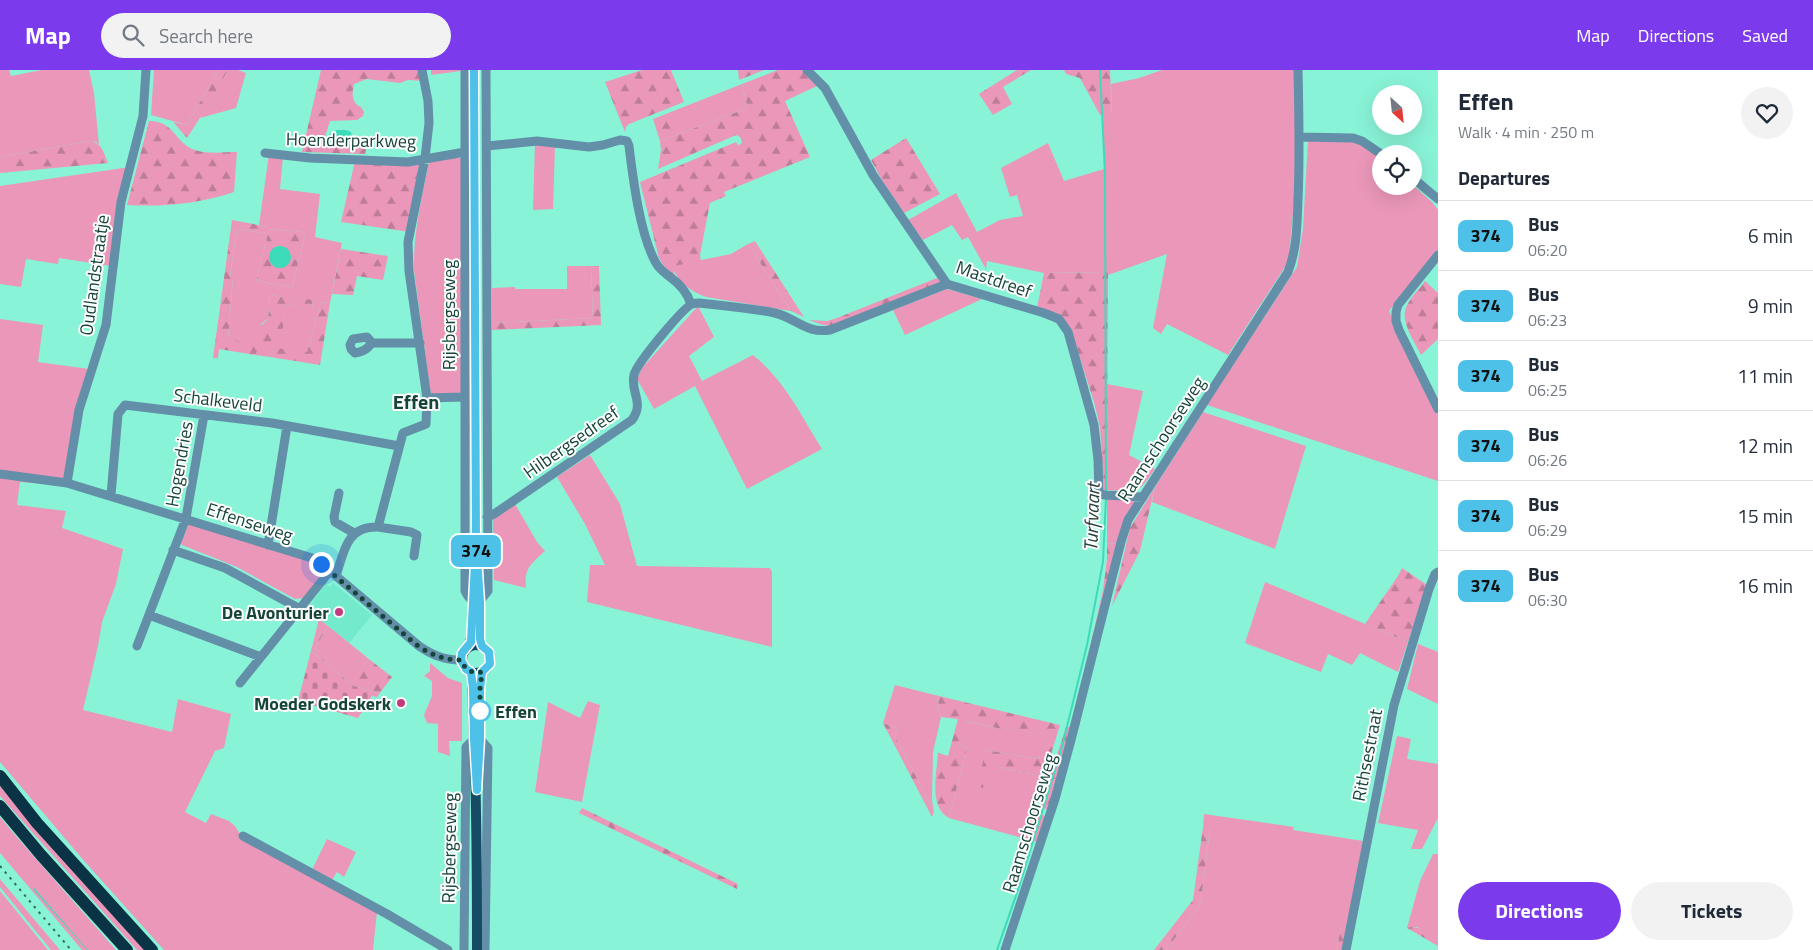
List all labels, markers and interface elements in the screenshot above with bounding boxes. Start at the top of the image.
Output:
search box [101,13,451,58]
text: Map [25,17,71,53]
icon: search [119,21,147,49]
text: Search here [159,21,253,50]
text: Map [1576,22,1610,49]
text: Directions [1638,22,1714,49]
text: Saved [1742,22,1788,49]
text: Effen [1458,83,1514,119]
north arrow [1372,85,1422,135]
map controls [1372,85,1422,195]
button: heart [1741,87,1793,139]
text: Walk · 4 min · 250 m [1458,120,1594,144]
street label: Hoenderparkweg [286,125,416,155]
button: locate [1372,145,1422,195]
text: Departures [1458,163,1550,192]
text: Bus [1528,209,1559,238]
street label: Oudlandstraatje [72,213,116,337]
text: 6 min [1748,221,1793,250]
text: 374 [1470,222,1501,249]
text: 06:20 [1528,238,1567,262]
street label: Mastdreef [952,253,1036,305]
street label: Rijsbergseweg [435,260,462,370]
text: Bus [1528,279,1559,308]
text: 9 min [1748,291,1793,320]
text: 374 [1470,292,1501,319]
text: 06:23 [1528,308,1567,332]
text: Bus [1528,349,1559,378]
text: 11 min [1737,361,1793,390]
text: 374 [1470,362,1501,389]
street label: Raamschoorseweg [1110,371,1212,507]
text: 06:25 [1528,378,1567,402]
street label: Schalkeveld [172,381,264,419]
district label: Effen [393,386,439,417]
street label: Hilbergsedreef [518,399,624,485]
street label: Hogendries [158,419,200,509]
text: Bus [1528,419,1559,448]
text: 12 min [1737,431,1793,460]
text: 374 [1470,432,1501,459]
text: 06:26 [1528,448,1567,472]
water label: Turfvaart [1075,480,1107,552]
text: Bus [1528,489,1559,518]
street label: Effenseweg [203,495,297,549]
text: 15 min [1737,501,1793,530]
text: 374 [1470,502,1501,529]
text: 06:29 [1528,518,1567,542]
line badge: 374 [447,535,505,567]
text: 374 [461,537,491,564]
your location [309,552,334,577]
text: Bus [1528,559,1559,588]
text: 16 min [1737,571,1793,600]
text: 374 [1470,572,1501,599]
text: 06:30 [1528,588,1567,612]
place label: De Avonturier [222,599,329,626]
marker: De Avonturier [333,606,345,618]
place label: Moeder Godskerk [254,690,392,717]
marker: Moeder Godskerk [395,697,407,709]
place label: Effen [495,698,537,725]
marker: Effen [469,700,491,722]
street label: Rithsestraat [1345,706,1389,804]
street label: Raamschoorseweg [995,750,1063,896]
street label: Rijsbergseweg [435,792,463,904]
button: Directions [1458,882,1621,940]
button: Tickets [1631,882,1793,940]

